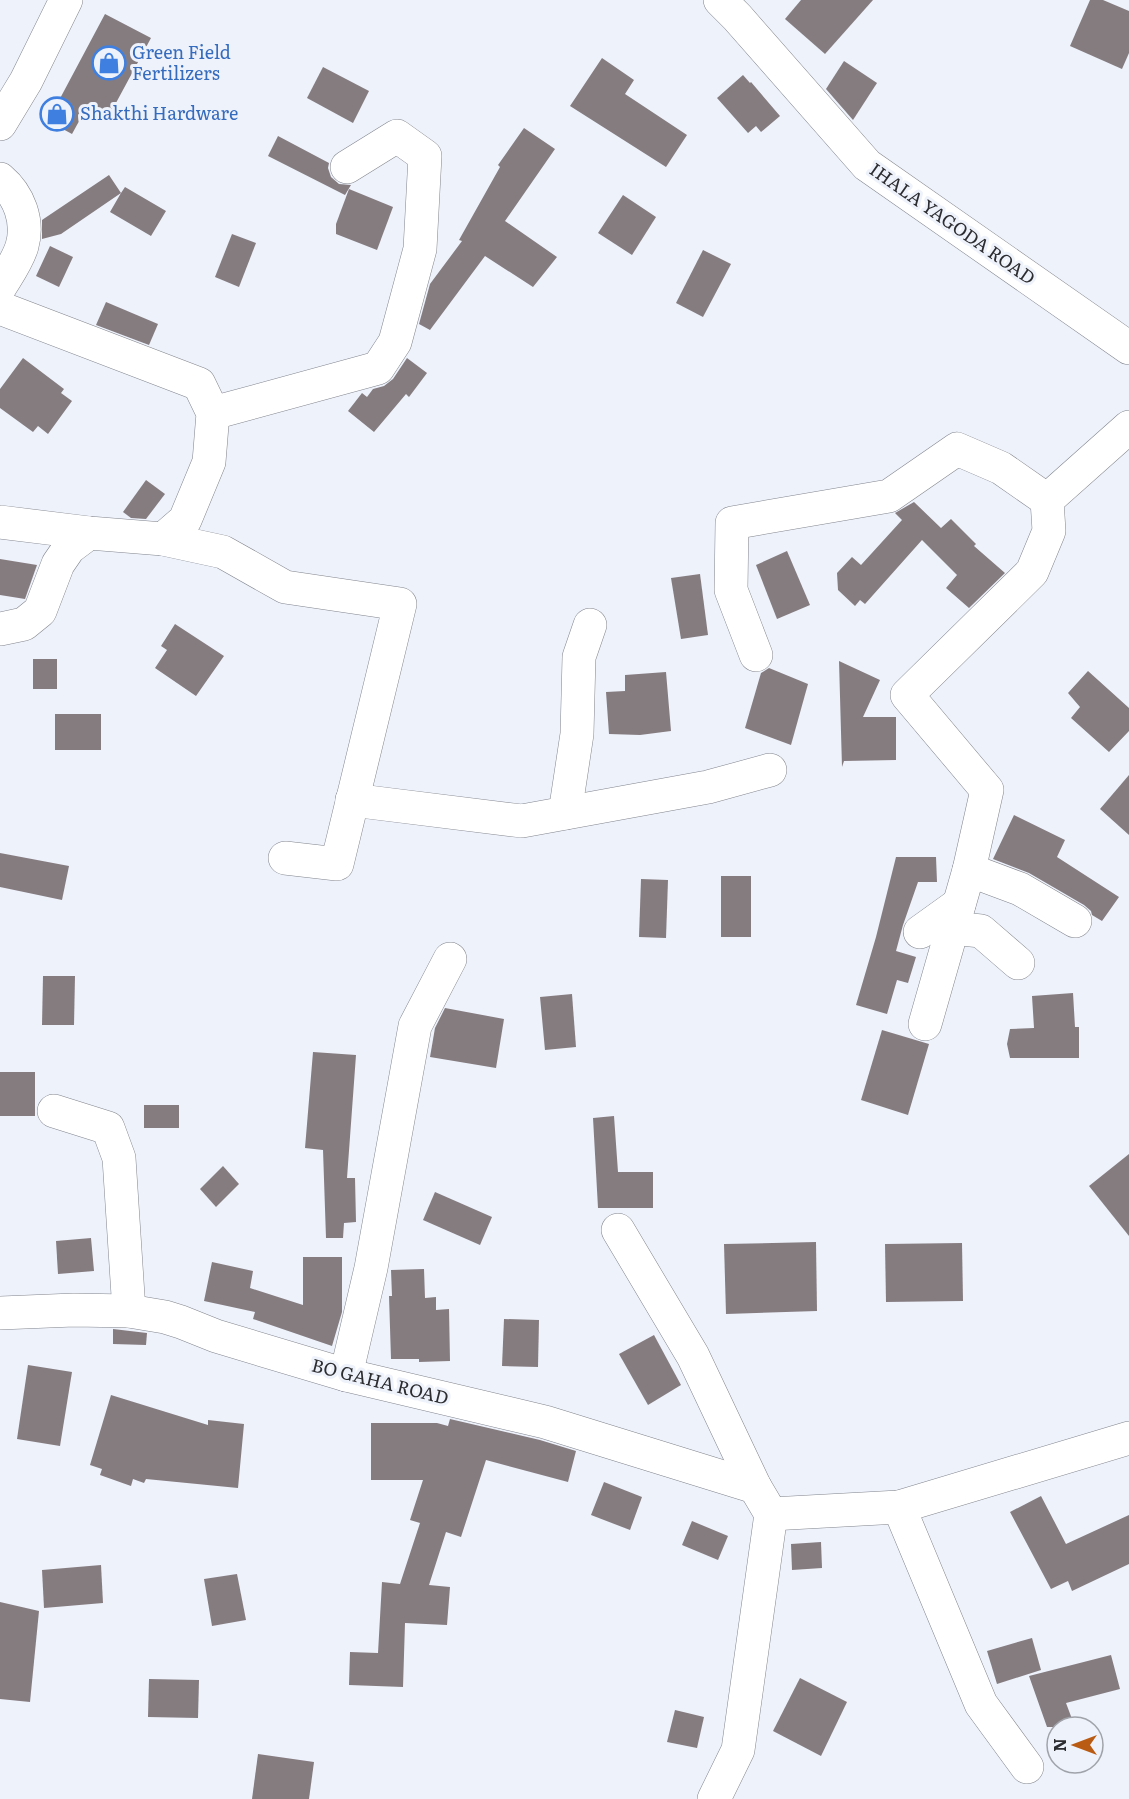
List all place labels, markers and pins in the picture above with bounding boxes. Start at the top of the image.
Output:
place label: Green Field Fertilizers [132,38,231,86]
shop icon: Green Field Fertilizers [91,45,127,81]
shop icon: Shakthi Hardware [39,96,75,132]
place label: Shakthi Hardware [80,99,238,126]

